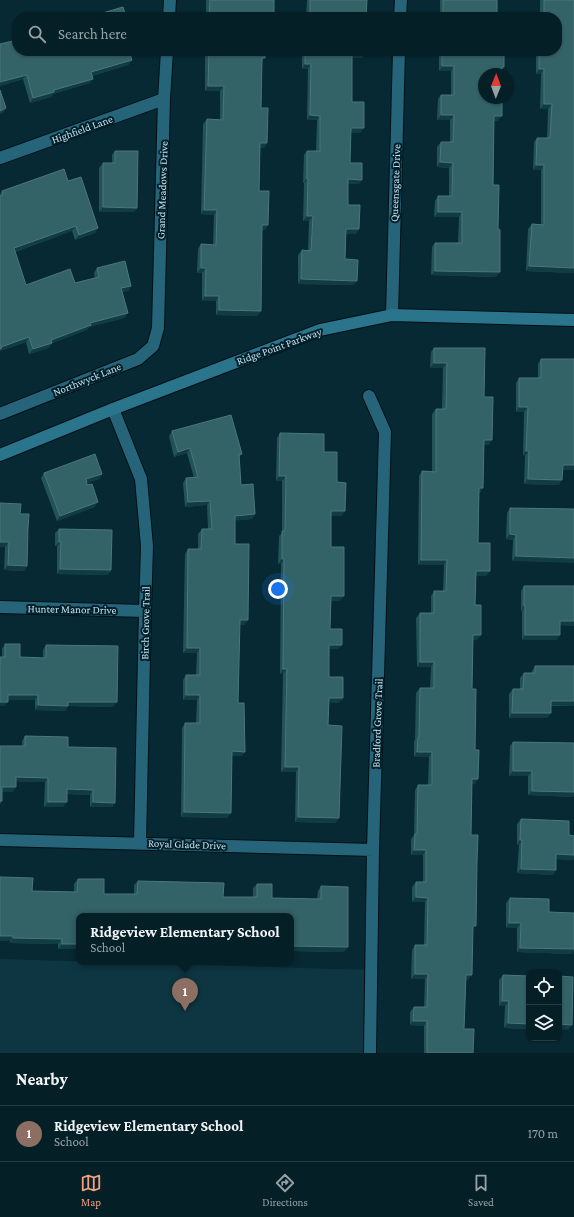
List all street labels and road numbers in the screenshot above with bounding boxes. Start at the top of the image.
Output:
street label: Highfield Lane [50,112,115,147]
street label: Grand Meadows Drive [154,141,170,239]
street label: Queensgate Drive [388,144,403,222]
street label: Ridge Point Parkway [235,325,324,368]
street label: Northwyck Lane [51,360,123,399]
street label: Birch Grove Trail [138,586,152,660]
street label: Hunter Manor Drive [27,602,117,616]
street label: Bradford Grove Trail [369,678,385,768]
street label: Royal Glade Drive [148,837,226,852]

